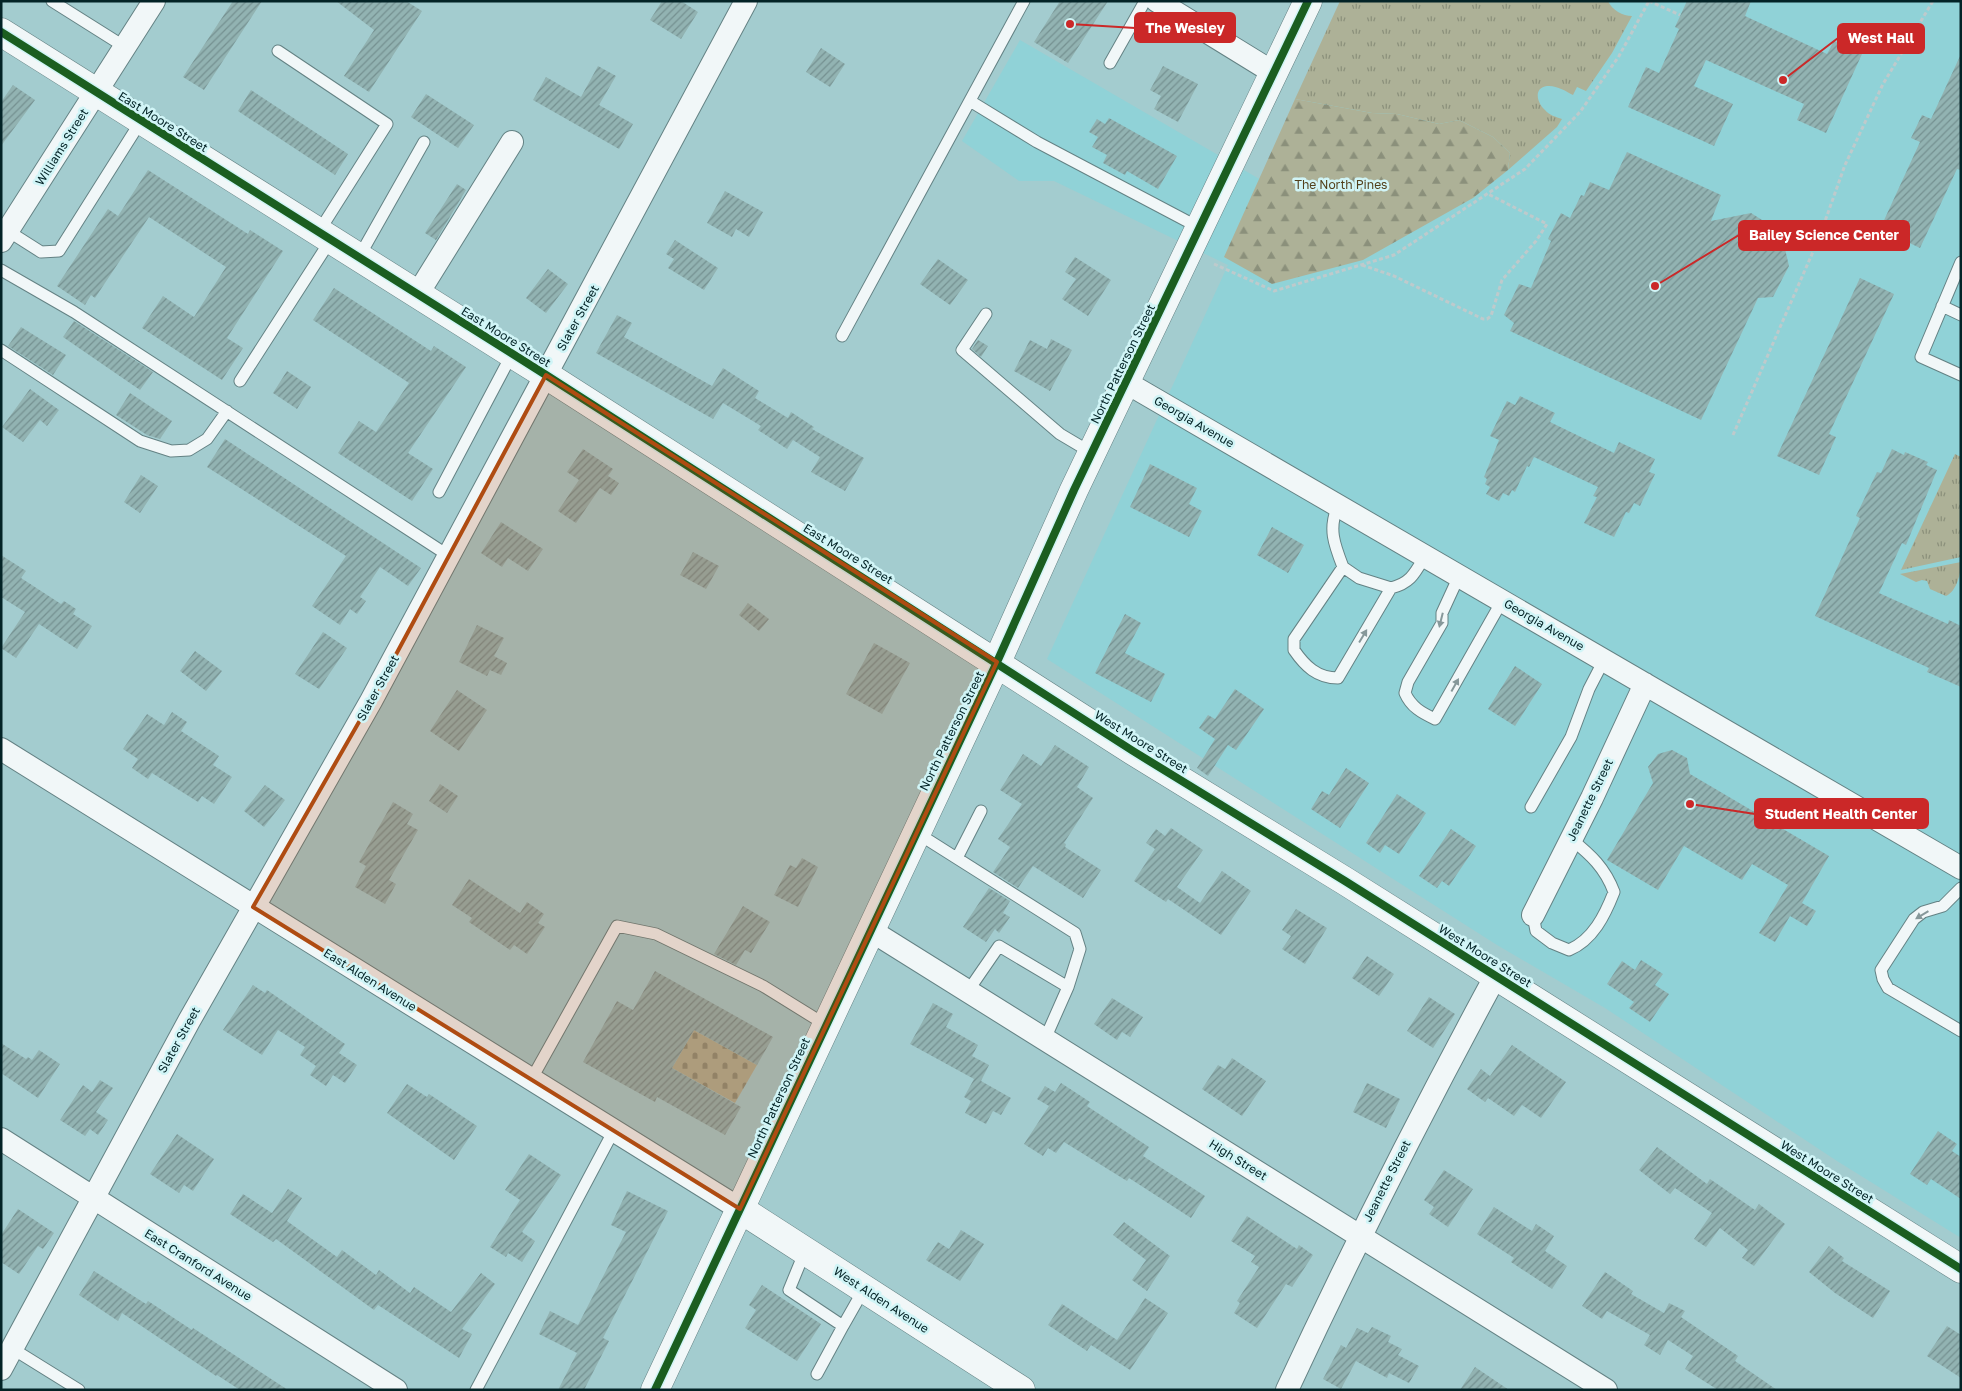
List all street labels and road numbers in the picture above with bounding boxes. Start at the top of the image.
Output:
street label: East Moore Street [116,88,211,155]
street label: Williams Street [32,105,91,188]
street label: Slater Street [553,282,602,353]
street label: North Patterson Street [1087,301,1158,426]
street label: East Moore Street [459,303,554,370]
street label: Georgia Avenue [1152,393,1237,451]
street label: East Moore Street [801,520,896,587]
street label: Georgia Avenue [1502,596,1587,654]
street label: Slater Street [353,652,402,723]
street label: North Patterson Street [916,668,987,793]
street label: West Moore Street [1092,707,1191,776]
street label: Jeanette Street [1563,756,1616,843]
street label: West Moore Street [1436,921,1535,990]
street label: East Alden Avenue [321,945,420,1014]
street label: Slater Street [154,1004,203,1075]
street label: North Patterson Street [744,1035,813,1161]
street label: High Street [1206,1136,1270,1183]
street label: Jeanette Street [1360,1137,1414,1224]
street label: West Moore Street [1778,1137,1877,1206]
street label: East Cranford Avenue [142,1225,255,1304]
street label: West Alden Avenue [831,1263,932,1336]

